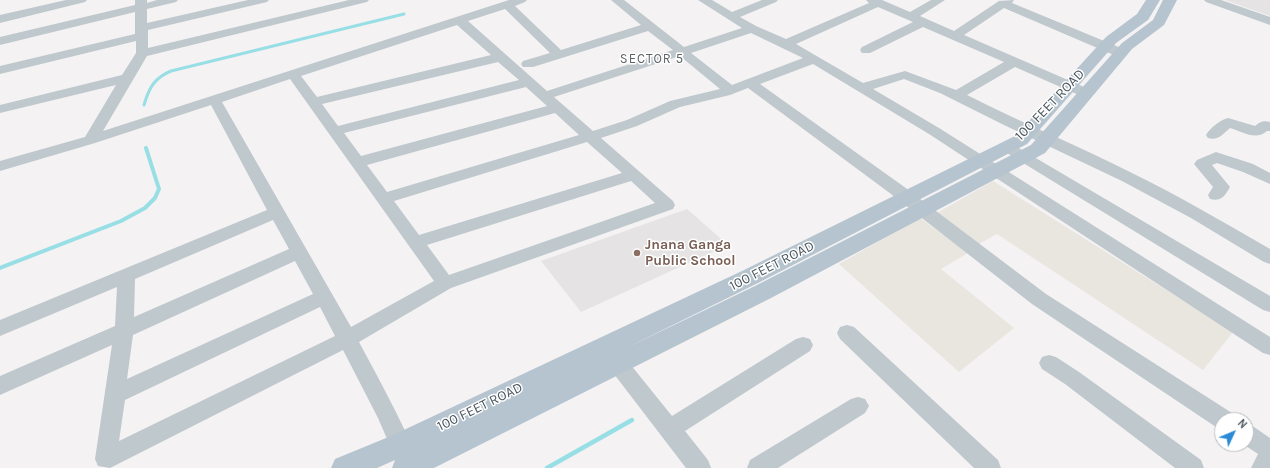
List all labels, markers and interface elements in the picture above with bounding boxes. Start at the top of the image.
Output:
district label: SECTOR 5 [620,51,684,67]
street label: 100 FEET ROAD [1012,66,1088,144]
place label: Jnana Ganga Public School [645,237,735,270]
street label: 100 FEET ROAD [727,237,817,295]
marker: Jnana Ganga Public School [632,248,642,258]
street label: 100 FEET ROAD [435,379,525,435]
north arrow [1214,412,1254,452]
text: N [1235,417,1250,431]

